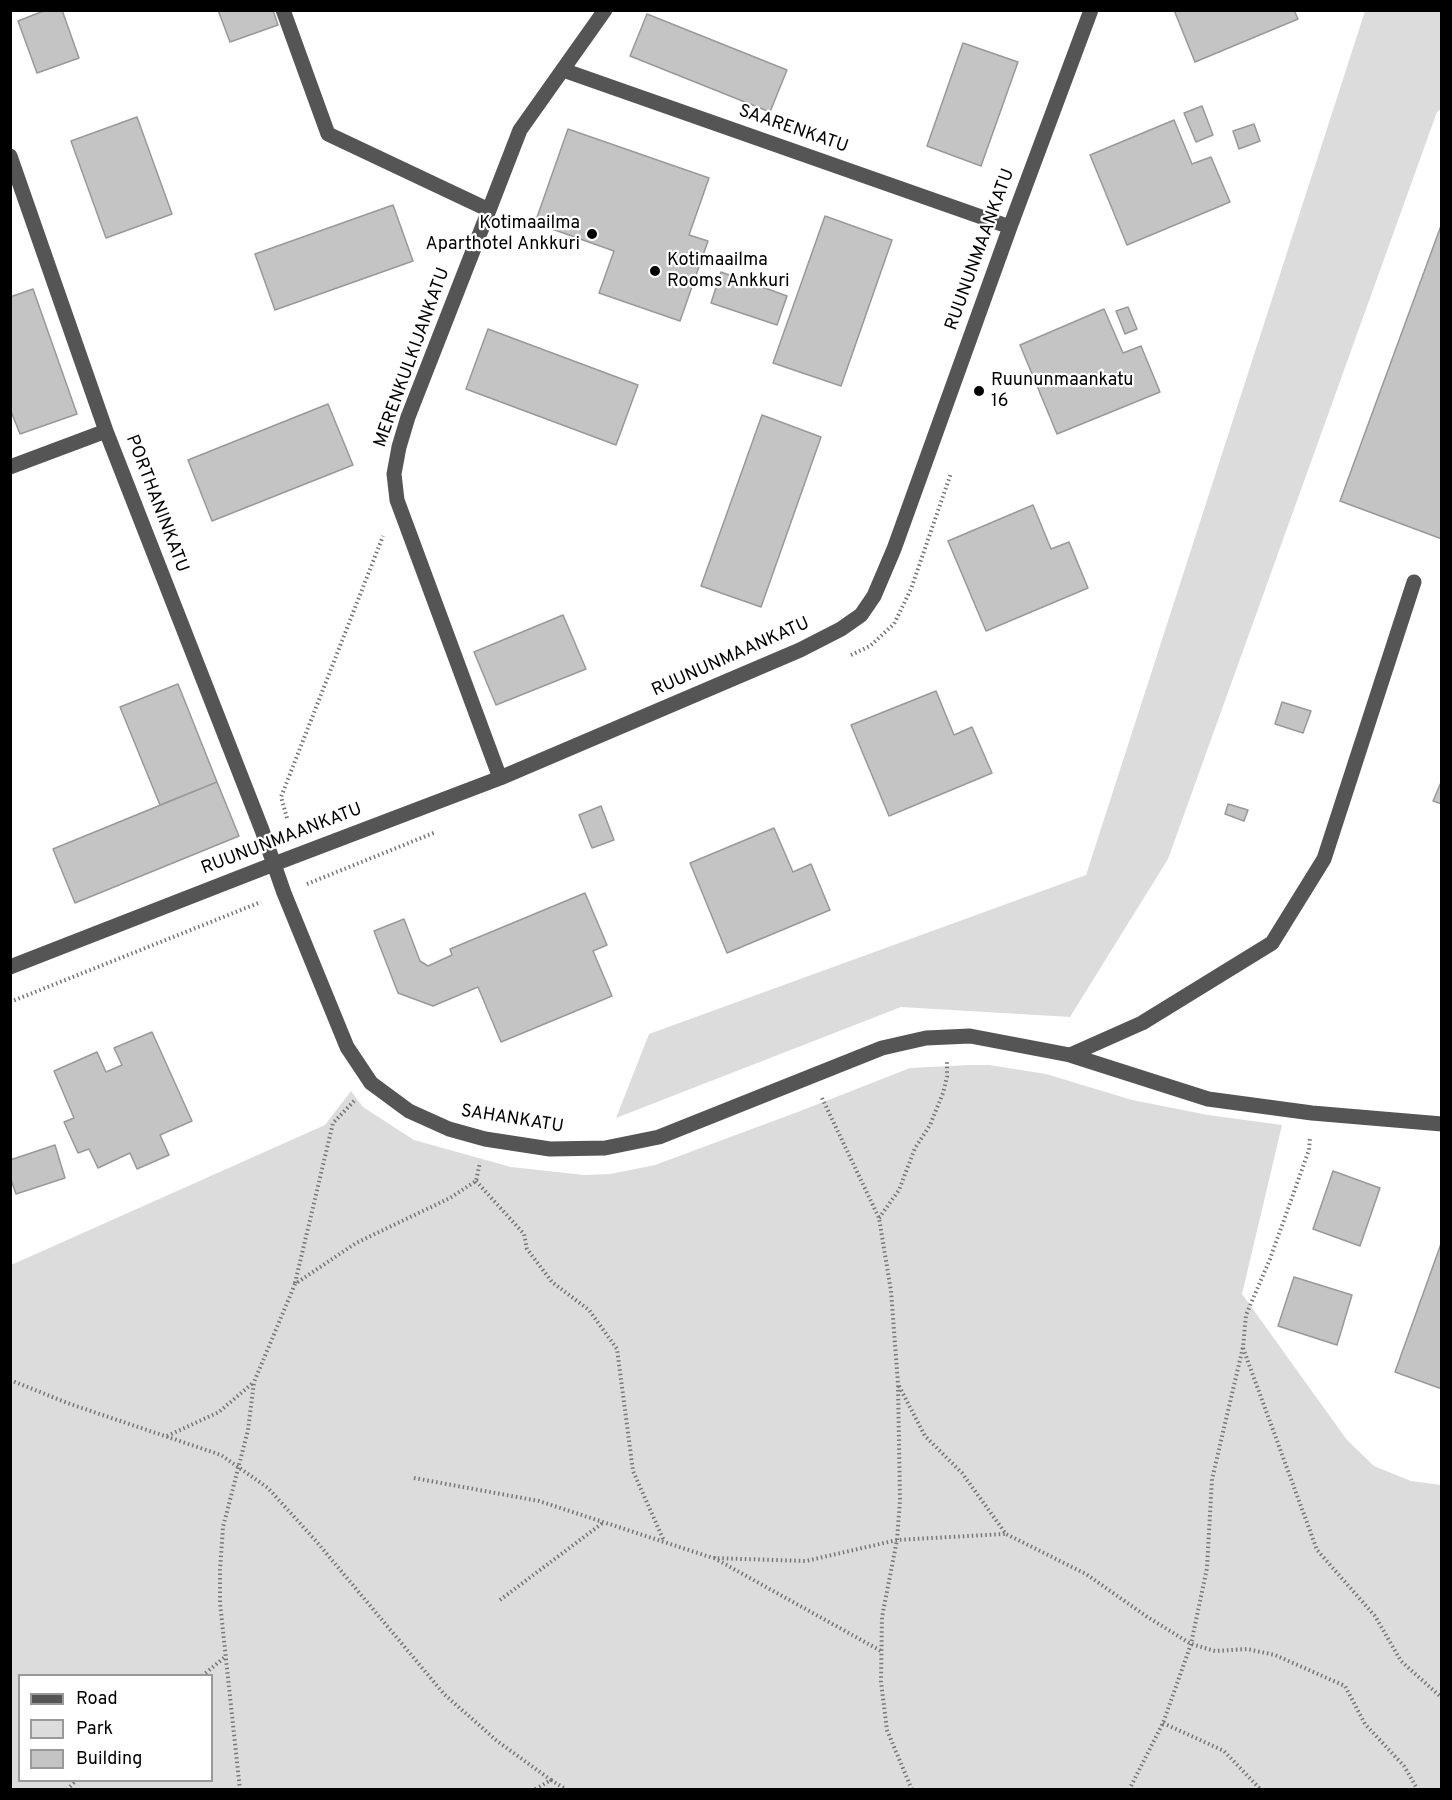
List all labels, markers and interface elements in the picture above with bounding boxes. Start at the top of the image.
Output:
street label: SAARENKATU [735,101,851,159]
street label: RUUNUNMAANKATU [942,166,1020,334]
place label: Kotimaailma Aparthotel Ankkuri [425,213,580,256]
marker: Kotimaailma Aparthotel Ankkuri [585,227,599,241]
place label: Kotimaailma Rooms Ankkuri [667,250,790,292]
marker: Kotimaailma Rooms Ankkuri [648,264,662,278]
street label: MERENKULKIJANKATU [370,265,456,451]
place label: Ruununmaankatu 16 [991,370,1133,412]
marker: Ruununmaankatu 16 [972,384,986,398]
street label: PORTHANINKATU [120,432,192,576]
street label: RUUNUNMAANKATU [649,614,813,702]
street label: RUUNUNMAANKATU [199,799,365,881]
street label: SAHANKATU [459,1101,565,1139]
legend [18,1674,213,1782]
text: Road [76,1688,118,1711]
text: Park [76,1718,113,1741]
text: Building [76,1748,142,1771]

